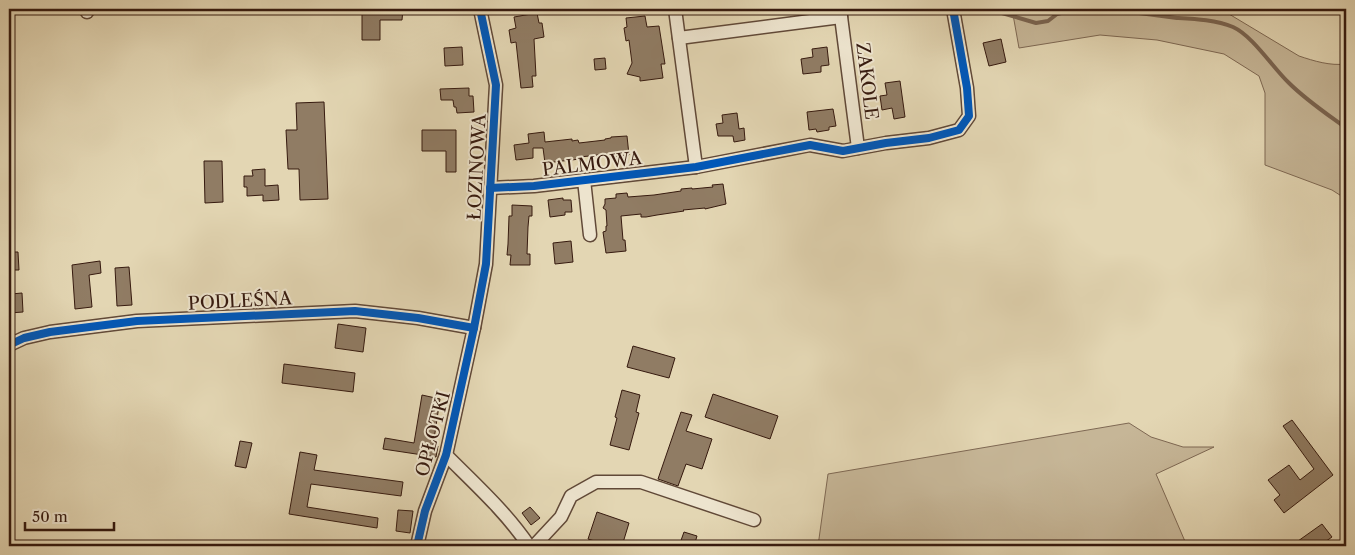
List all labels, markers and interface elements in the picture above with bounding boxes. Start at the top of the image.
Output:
street label: ZAKOLE [851,41,883,121]
street label: ŁOZINOWA [463,113,491,221]
street label: PALMOWA [541,147,644,181]
street label: PODLEŚNA [187,286,293,315]
street label: OPŁOTKI [411,389,455,479]
scale bar [25,500,114,532]
text: 50 m [32,507,68,526]

